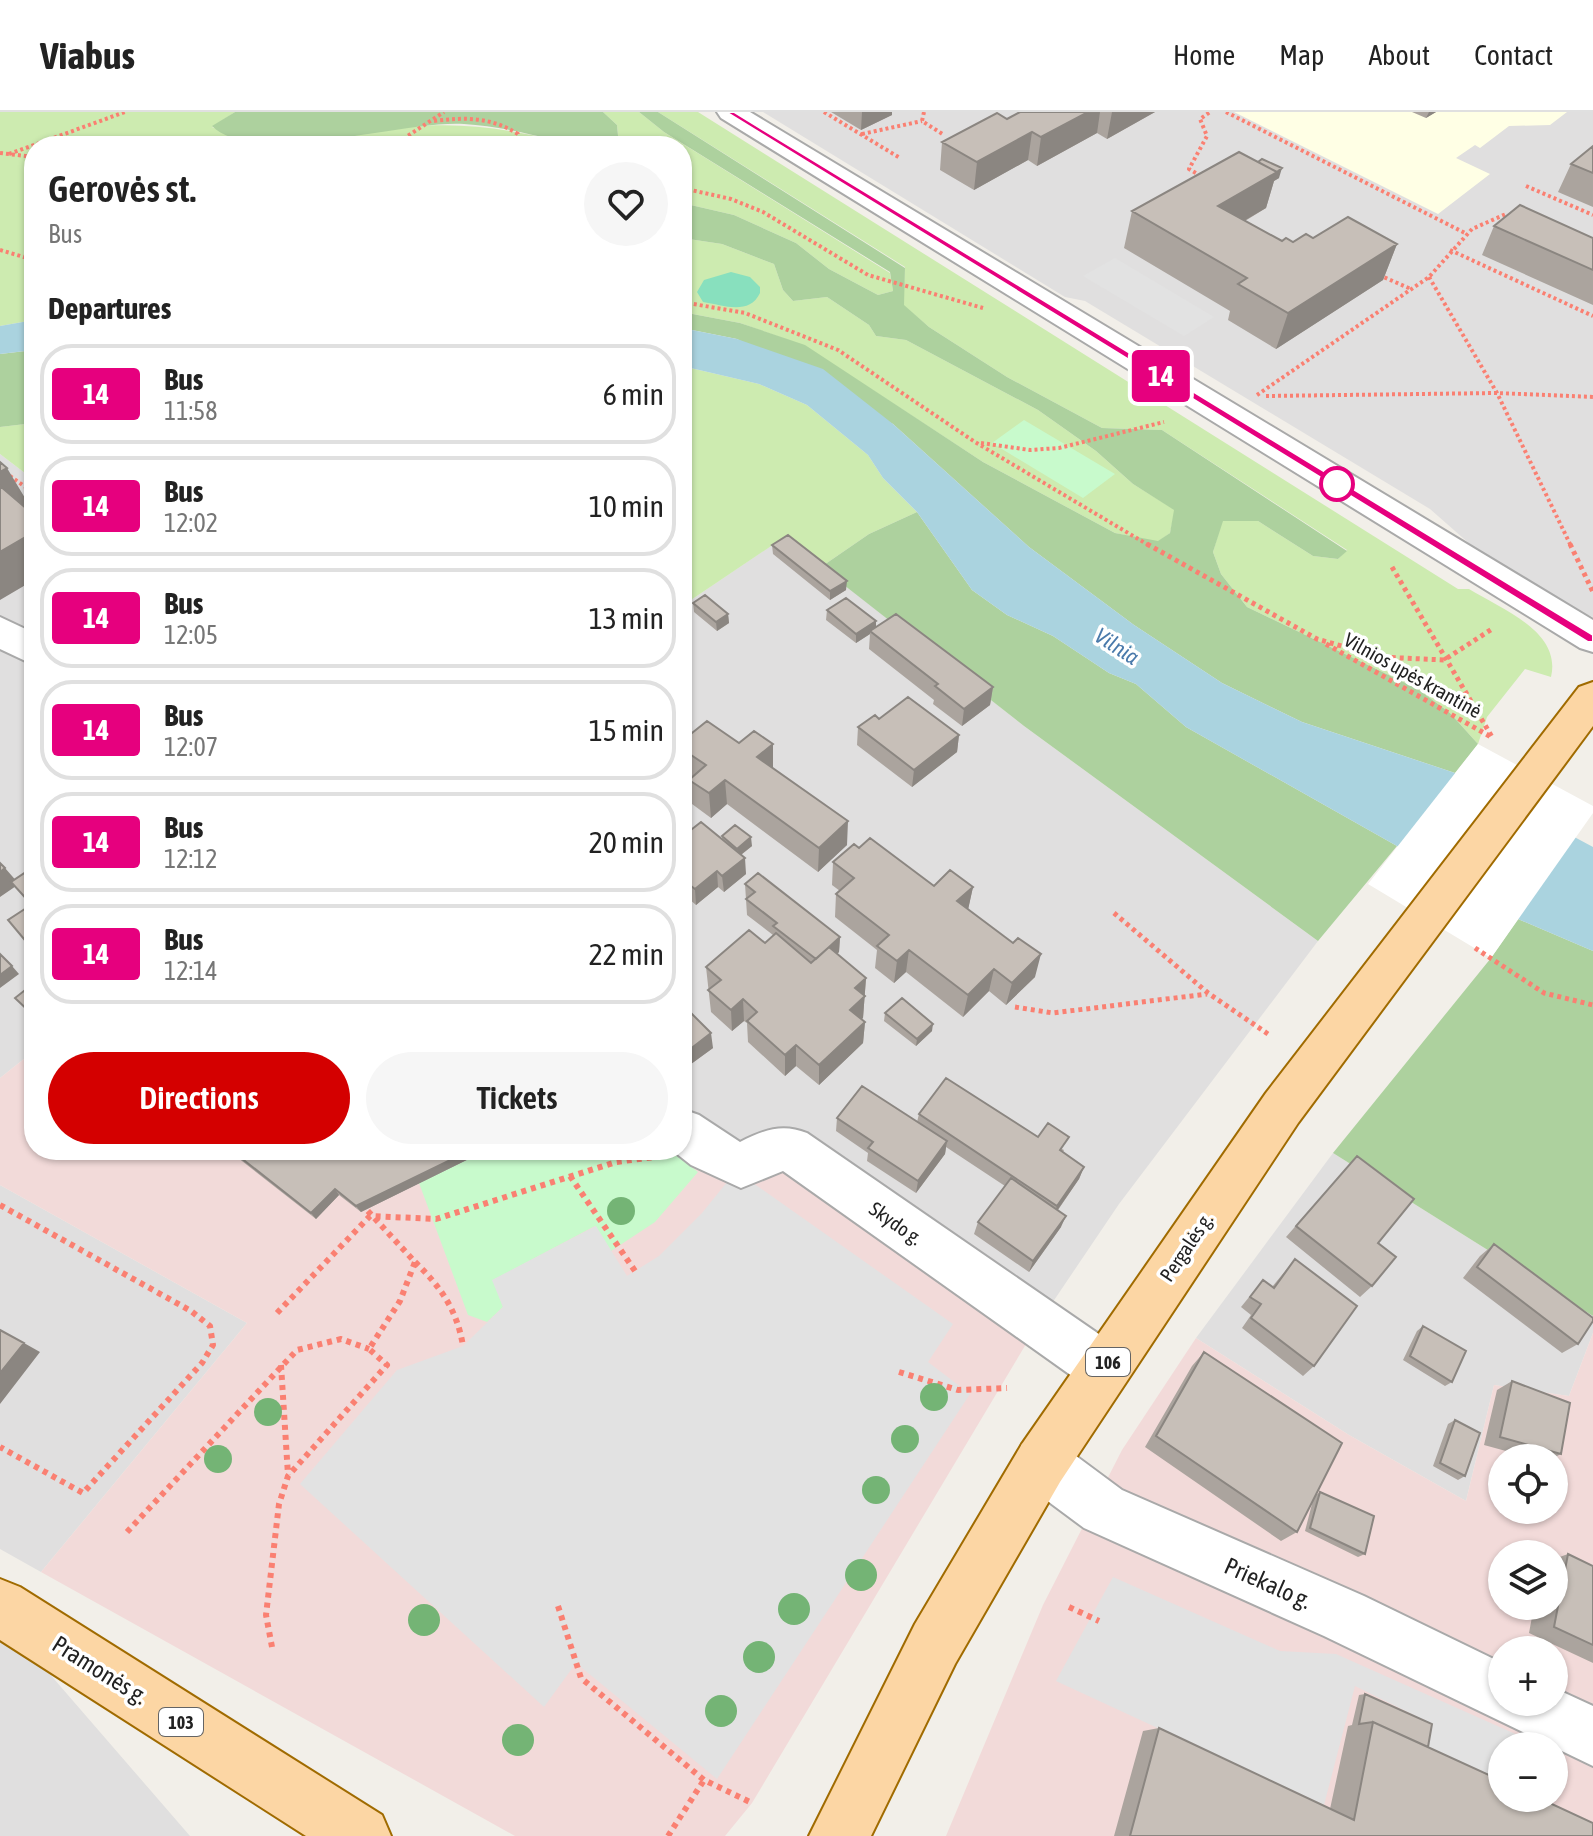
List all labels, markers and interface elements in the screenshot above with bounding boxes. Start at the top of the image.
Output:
text: Viabus [40,34,135,77]
text: Home [1173,39,1235,71]
text: Map [1279,39,1324,71]
text: About [1368,39,1430,71]
text: Contact [1474,39,1553,71]
button: heart [584,162,668,246]
text: Gerovės st. [48,167,196,210]
text: Bus [48,219,82,249]
text: Departures [48,291,171,325]
line badge: 14 [1125,350,1197,402]
text: 14 [1148,360,1174,392]
text: Bus [164,362,203,396]
text: 6 min [603,377,664,411]
text: 14 [83,378,109,410]
text: 11:58 [164,396,218,426]
unlabelled marker [1320,467,1354,501]
text: Bus [164,474,203,508]
text: 10 min [589,489,664,523]
text: 14 [83,490,109,522]
text: 12:02 [164,508,218,538]
text: Bus [164,586,203,620]
text: 13 min [589,601,664,635]
text: 14 [83,602,109,634]
text: 12:05 [164,620,218,650]
water label: Vilnia [1090,622,1144,670]
street label: Vilnios upės krantinė [1340,628,1486,722]
text: Bus [164,698,203,732]
text: 15 min [589,713,664,747]
text: 14 [83,714,109,746]
text: 12:07 [164,732,218,762]
text: Bus [164,810,203,844]
text: 20 min [589,825,664,859]
text: 14 [83,826,109,858]
text: 12:12 [164,844,218,874]
text: Bus [164,922,203,956]
text: 22 min [589,937,664,971]
text: 14 [83,938,109,970]
text: 12:14 [164,956,218,986]
button: Directions [48,1052,350,1144]
button: Tickets [366,1052,668,1144]
street label: Skydo g. [865,1197,927,1249]
street label: Pergalės g. [1155,1208,1217,1286]
road number: 106 [1086,1348,1130,1376]
map controls [1488,1444,1568,1812]
button: locate [1488,1444,1568,1524]
button: layers [1488,1540,1568,1620]
street label: Priekalo g. [1220,1552,1316,1614]
street label: Pramonės g. [47,1630,153,1710]
button: + [1488,1636,1568,1716]
road number: 103 [159,1708,203,1736]
button: − [1488,1732,1568,1812]

